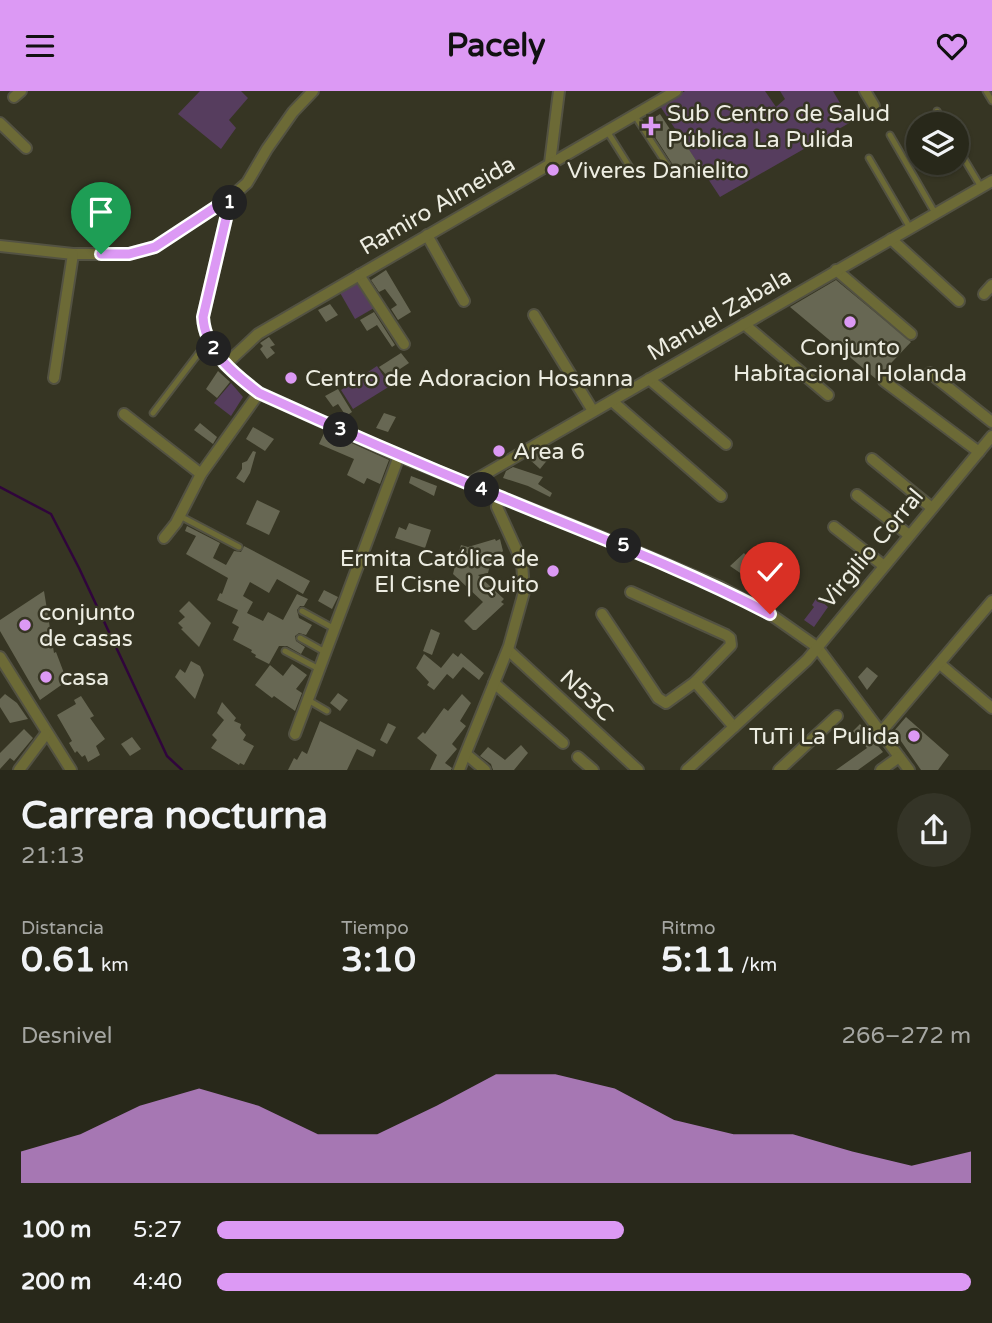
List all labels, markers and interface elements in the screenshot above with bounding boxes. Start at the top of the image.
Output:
icon: menu [21,27,59,65]
text: Pacely [447,27,545,65]
icon: heart [933,27,971,65]
place label: Sub Centro de Salud Pública La Pulida [667,100,890,154]
map controls [906,112,969,175]
button: layers [906,112,969,175]
marker: Sub Centro de Salud Pública La Pulida [641,116,661,136]
street label: Ramiro Almeida [355,150,520,262]
place label: Viveres Danielito [567,157,749,185]
marker: Viveres Danielito [545,162,561,178]
pin [71,182,131,254]
pin: 1 [212,185,247,221]
text: 1 [224,191,235,213]
icon: arrive [82,193,120,231]
street label: Manuel Zabala [643,262,796,367]
marker: Conjunto Habitacional Holanda [842,314,858,330]
pin: 2 [196,331,232,367]
place label: Conjunto Habitacional Holanda [733,334,967,388]
text: 2 [208,337,219,359]
place label: Centro de Adoracion Hosanna [305,365,633,393]
marker: Centro de Adoracion Hosanna [283,370,299,386]
pin: 3 [324,413,358,447]
text: 3 [335,418,346,440]
place label: Area 6 [513,438,585,466]
marker: Area 6 [491,443,507,459]
pin: 4 [464,473,500,507]
text: 4 [476,478,487,500]
street label: Virgilio Corral [814,483,930,614]
pin: 5 [606,529,642,563]
text: 5 [618,534,629,556]
pin [740,542,800,614]
place label: Ermita Católica de El Cisne | Quito [340,545,539,599]
icon: check [751,553,789,591]
marker: Ermita Católica de El Cisne | Quito [545,563,561,579]
place label: conjunto de casas [39,599,135,653]
marker: conjunto de casas [17,617,33,633]
place label: casa [60,664,109,692]
street label: N53C [554,664,619,728]
marker: casa [38,669,54,685]
place label: TuTi La Pulida [749,723,900,751]
marker: TuTi La Pulida [906,728,922,744]
text: Carrera nocturna [21,793,328,839]
button: share [897,793,971,867]
text: 21:13 [21,842,85,870]
text: Distancia [21,917,104,939]
text: Tiempo [341,917,409,939]
text: Ritmo [661,917,716,939]
text: 0.61 [21,939,96,981]
text: 3:10 [341,939,416,981]
text: 5:11 [661,939,736,981]
text: km [96,954,129,976]
text: /km [736,954,777,976]
text: Desnivel [21,1022,112,1050]
text: 266–272 m [842,1022,971,1050]
text: 100 m [21,1216,91,1244]
text: 5:27 [133,1216,182,1244]
text: 200 m [21,1268,91,1296]
text: 4:40 [133,1268,182,1296]

